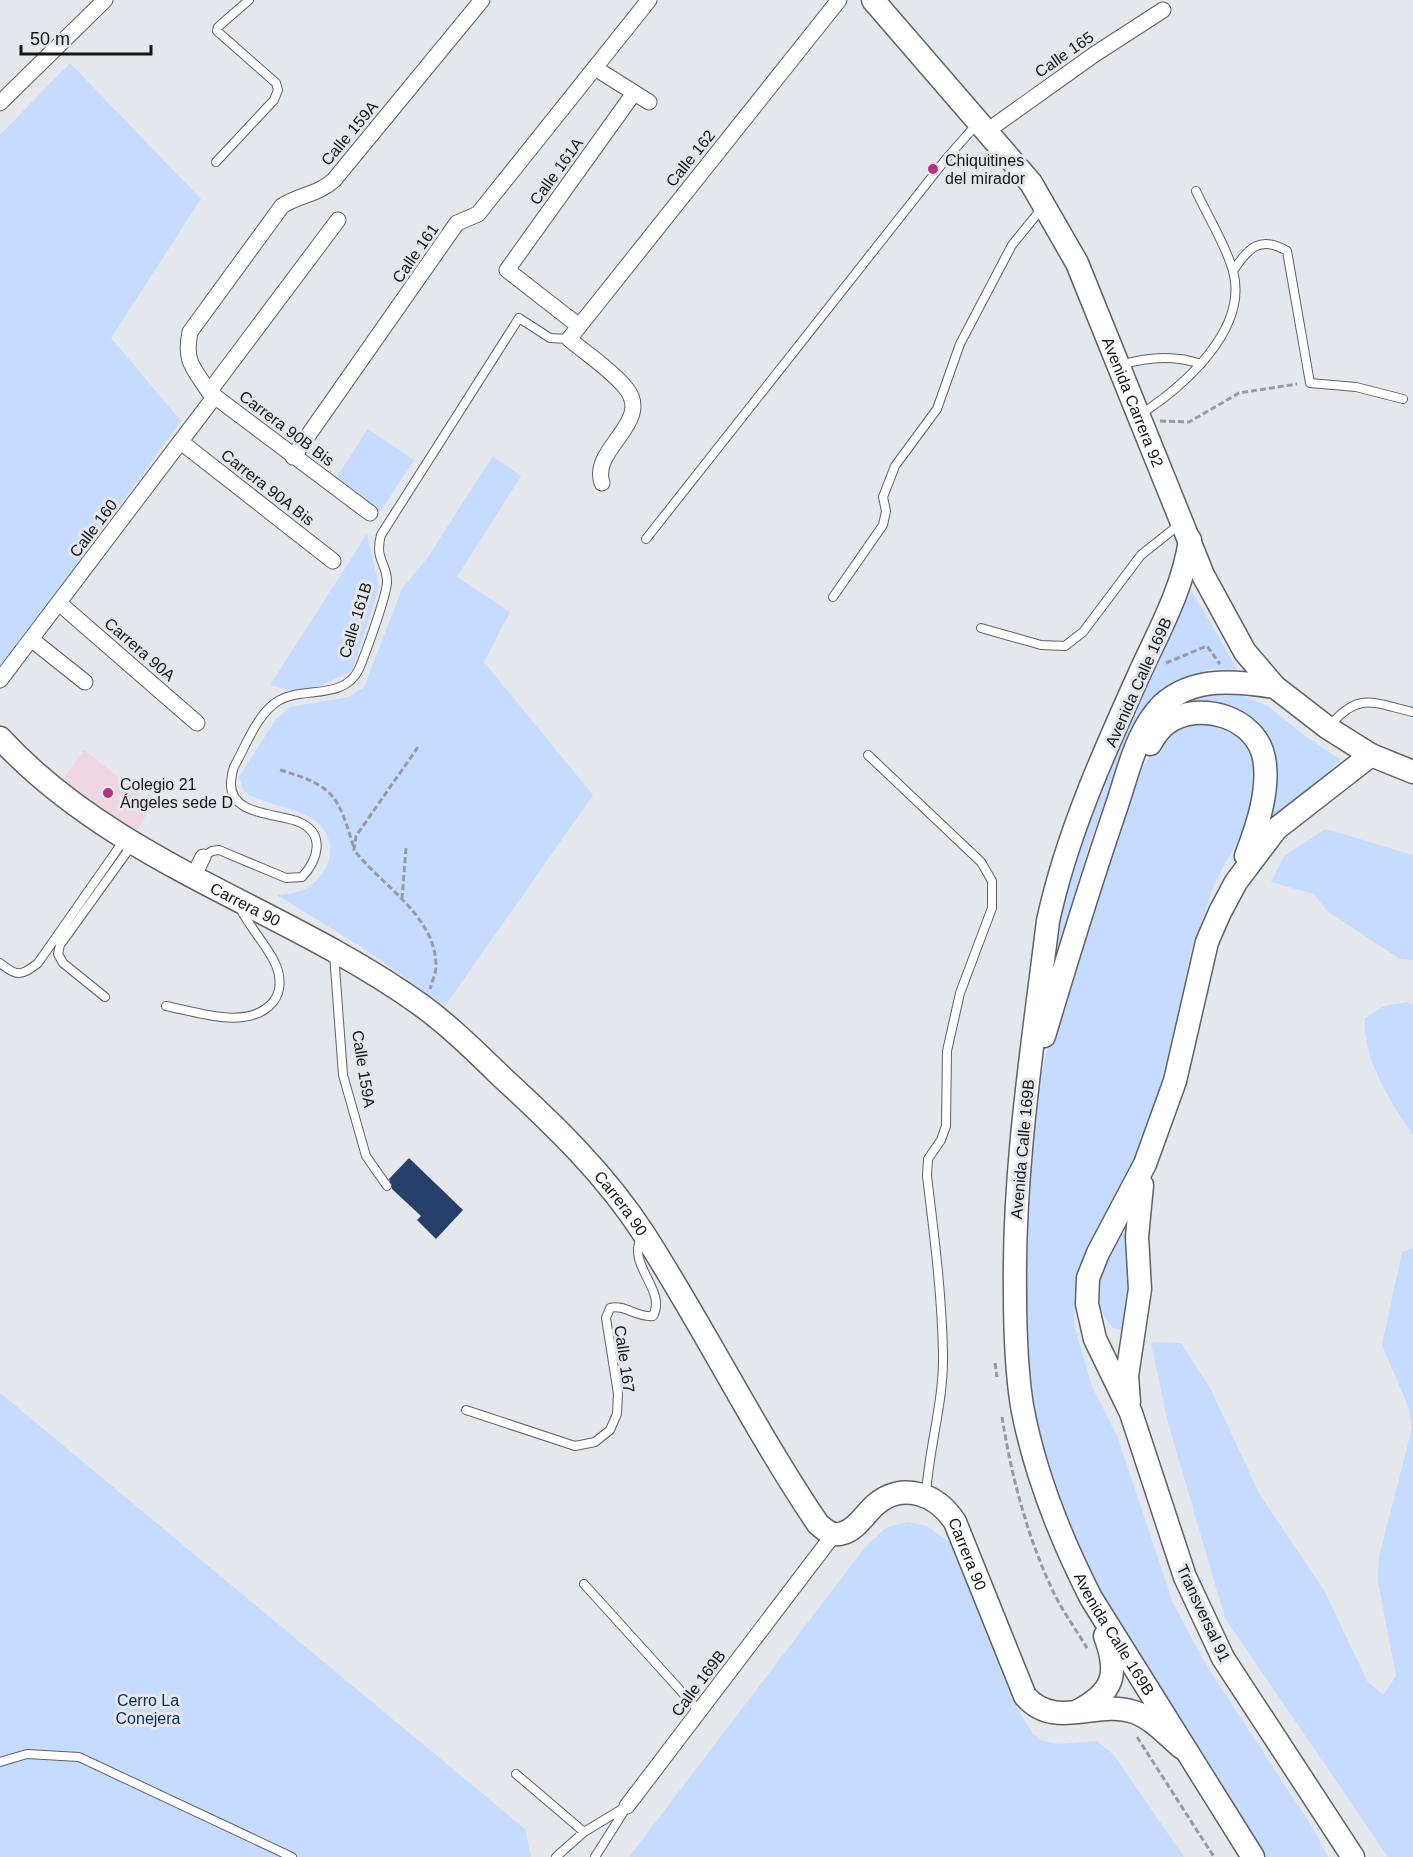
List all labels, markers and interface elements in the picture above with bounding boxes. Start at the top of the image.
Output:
scale bar [21,18,152,56]
street label: Calle 165 [1032,28,1097,81]
text: 50 m [30,29,70,49]
street label: Calle 159A [318,98,381,169]
street label: Calle 162 [663,127,718,190]
street label: Calle 161A [527,134,586,208]
place label: Chiquitines del mirador [945,152,1026,187]
marker: Chiquitines del mirador [926,162,940,176]
street label: Calle 161 [389,221,442,286]
street label: Avenida Carrera 92 [1099,335,1167,470]
street label: Carrera 90B Bis [236,387,337,469]
street label: Carrera 90A Bis [218,446,317,529]
street label: Calle 160 [66,496,121,560]
street label: Calle 161B [336,580,375,660]
street label: Carrera 90A [101,614,178,685]
street label: Avenida Calle 169B [1102,615,1175,750]
place label: Colegio 21 Ángeles sede D [120,776,233,811]
marker: Colegio 21 Ángeles sede D [101,786,115,800]
street label: Carrera 90 [207,879,283,930]
street label: Calle 159A [349,1029,378,1109]
street label: Avenida Calle 169B [1008,1078,1037,1220]
street label: Carrera 90 [591,1168,651,1239]
street label: Calle 167 [611,1324,638,1394]
street label: Carrera 90 [945,1515,990,1593]
street label: Transversal 91 [1174,1562,1234,1665]
street label: Avenida Calle 169B [1071,1570,1158,1698]
street label: Calle 169B [668,1647,729,1720]
park label: Cerro La Conejera [116,1692,181,1727]

